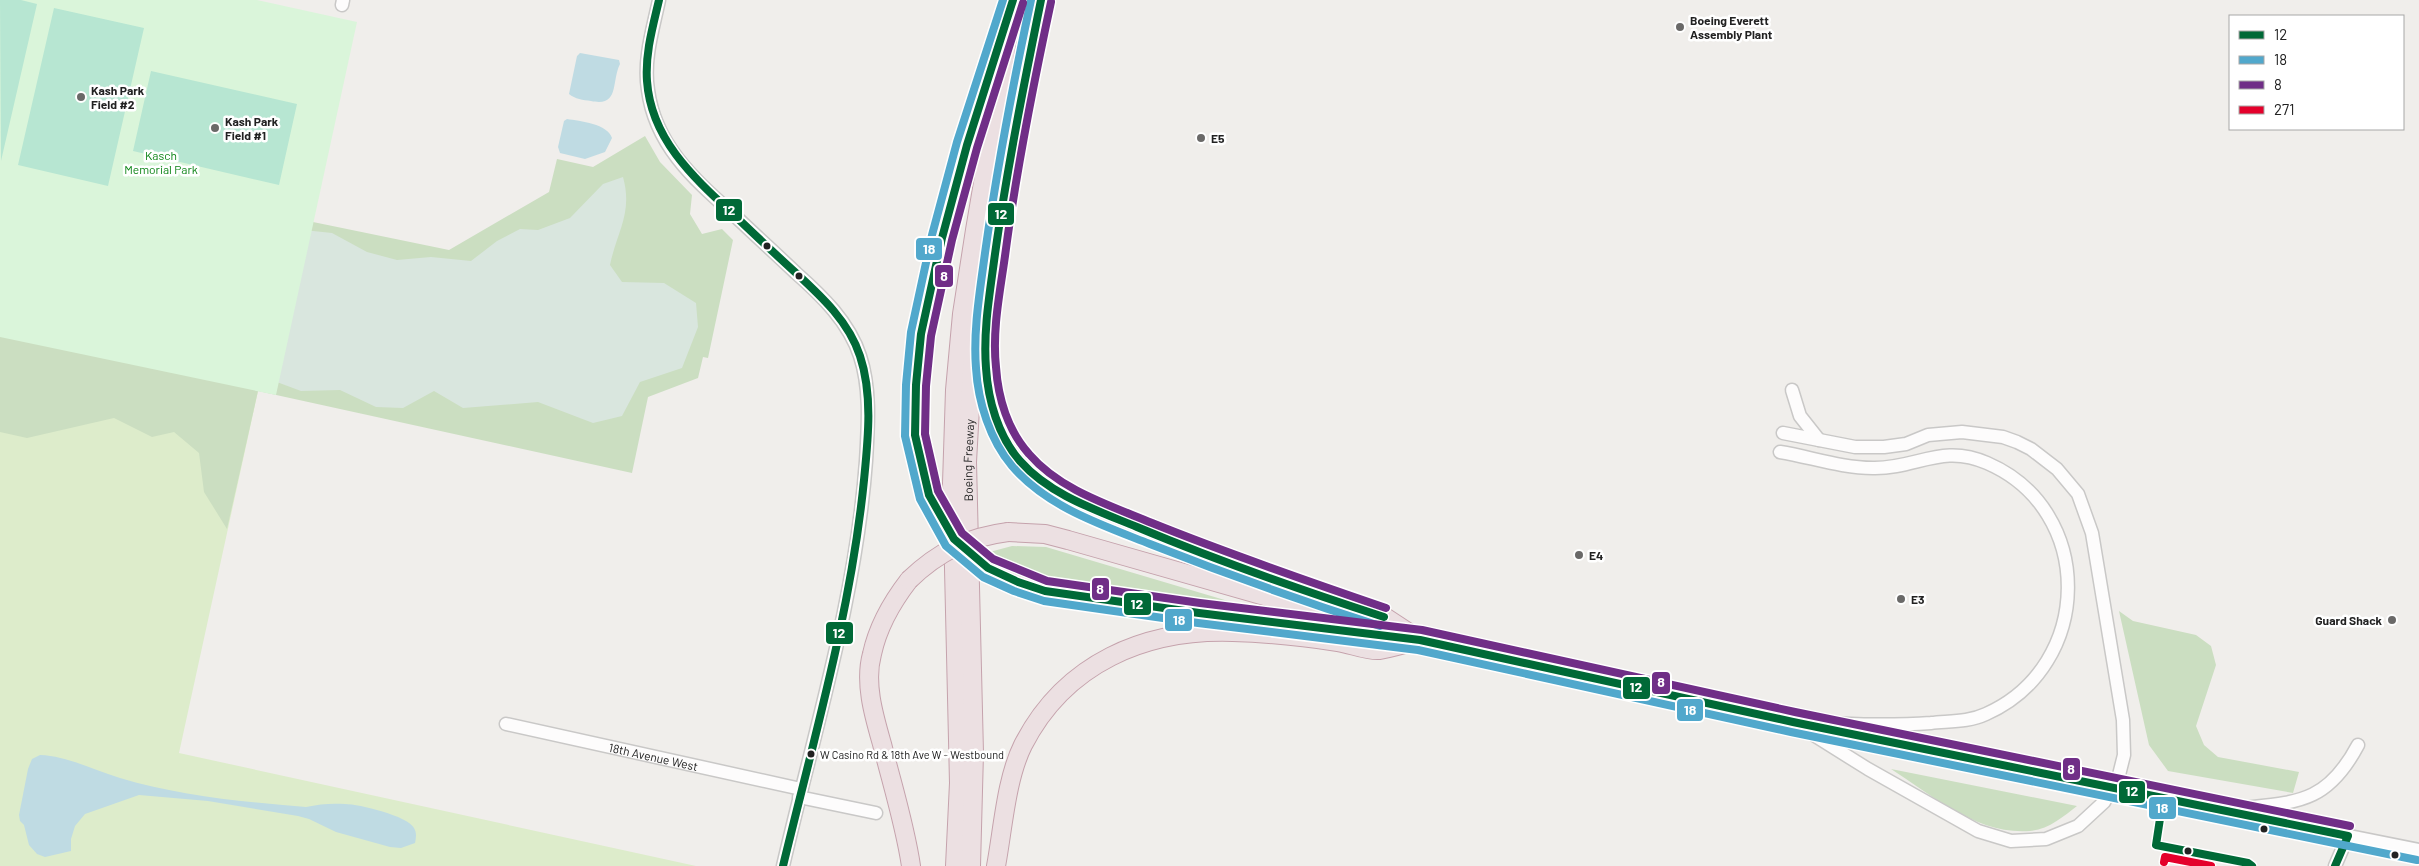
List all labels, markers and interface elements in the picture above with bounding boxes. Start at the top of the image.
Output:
place label: Boeing Everett Assembly Plant [1690,13,1773,41]
legend [2229,15,2404,130]
marker: Boeing Everett Assembly Plant [1674,21,1686,33]
text: 12 [2274,25,2287,43]
text: 18 [2274,50,2287,68]
text: 8 [2274,75,2282,93]
place label: Kash Park Field #2 [91,83,145,111]
marker: Kash Park Field #2 [75,91,87,103]
text: 271 [2274,100,2294,118]
place label: Kash Park Field #1 [225,114,279,142]
marker: Kash Park Field #1 [209,122,221,134]
place label: E5 [1211,131,1225,145]
marker: E5 [1195,132,1207,144]
park label: Kasch Memorial Park [124,148,198,176]
line badge: 12 [715,198,743,222]
text: 12 [723,201,736,218]
line badge: 12 [987,202,1015,226]
text: 12 [995,205,1008,222]
line badge: 18 [915,237,943,261]
text: 18 [923,240,936,257]
unlabelled marker [762,241,772,251]
line badge: 8 [934,264,954,288]
text: 8 [940,267,948,284]
unlabelled marker [794,271,804,281]
street label: Boeing Freeway [960,418,976,502]
place label: E4 [1589,548,1603,562]
marker: E4 [1573,549,1585,561]
line badge: 8 [1091,577,1110,601]
text: 8 [1096,580,1104,597]
line badge: 12 [1123,592,1152,616]
place label: E3 [1911,592,1925,606]
marker: E3 [1895,593,1907,605]
text: 12 [1131,595,1144,612]
line badge: 18 [1164,608,1193,632]
text: 18 [1173,611,1186,628]
place label: Guard Shack [2315,613,2383,627]
marker: Guard Shack [2386,614,2398,626]
line badge: 12 [825,621,854,645]
text: 12 [833,624,846,641]
line badge: 8 [1651,671,1671,695]
text: 8 [1657,673,1665,690]
line badge: 12 [1622,676,1651,700]
text: 12 [1630,678,1643,695]
line badge: 18 [1676,698,1704,722]
text: 18 [1684,701,1697,718]
street label: 18th Avenue West [608,740,699,773]
place label: W Casino Rd & 18th Ave W - Westbound [820,748,1004,761]
marker: W Casino Rd & 18th Ave W - Westbound [806,749,816,759]
line badge: 8 [2062,757,2081,781]
text: 8 [2067,760,2075,777]
line badge: 12 [2118,780,2146,804]
text: 12 [2126,782,2139,799]
line badge: 18 [2148,796,2177,820]
text: 18 [2156,799,2169,816]
unlabelled marker [2259,824,2269,834]
unlabelled marker [2183,846,2193,856]
unlabelled marker [2390,850,2400,860]

